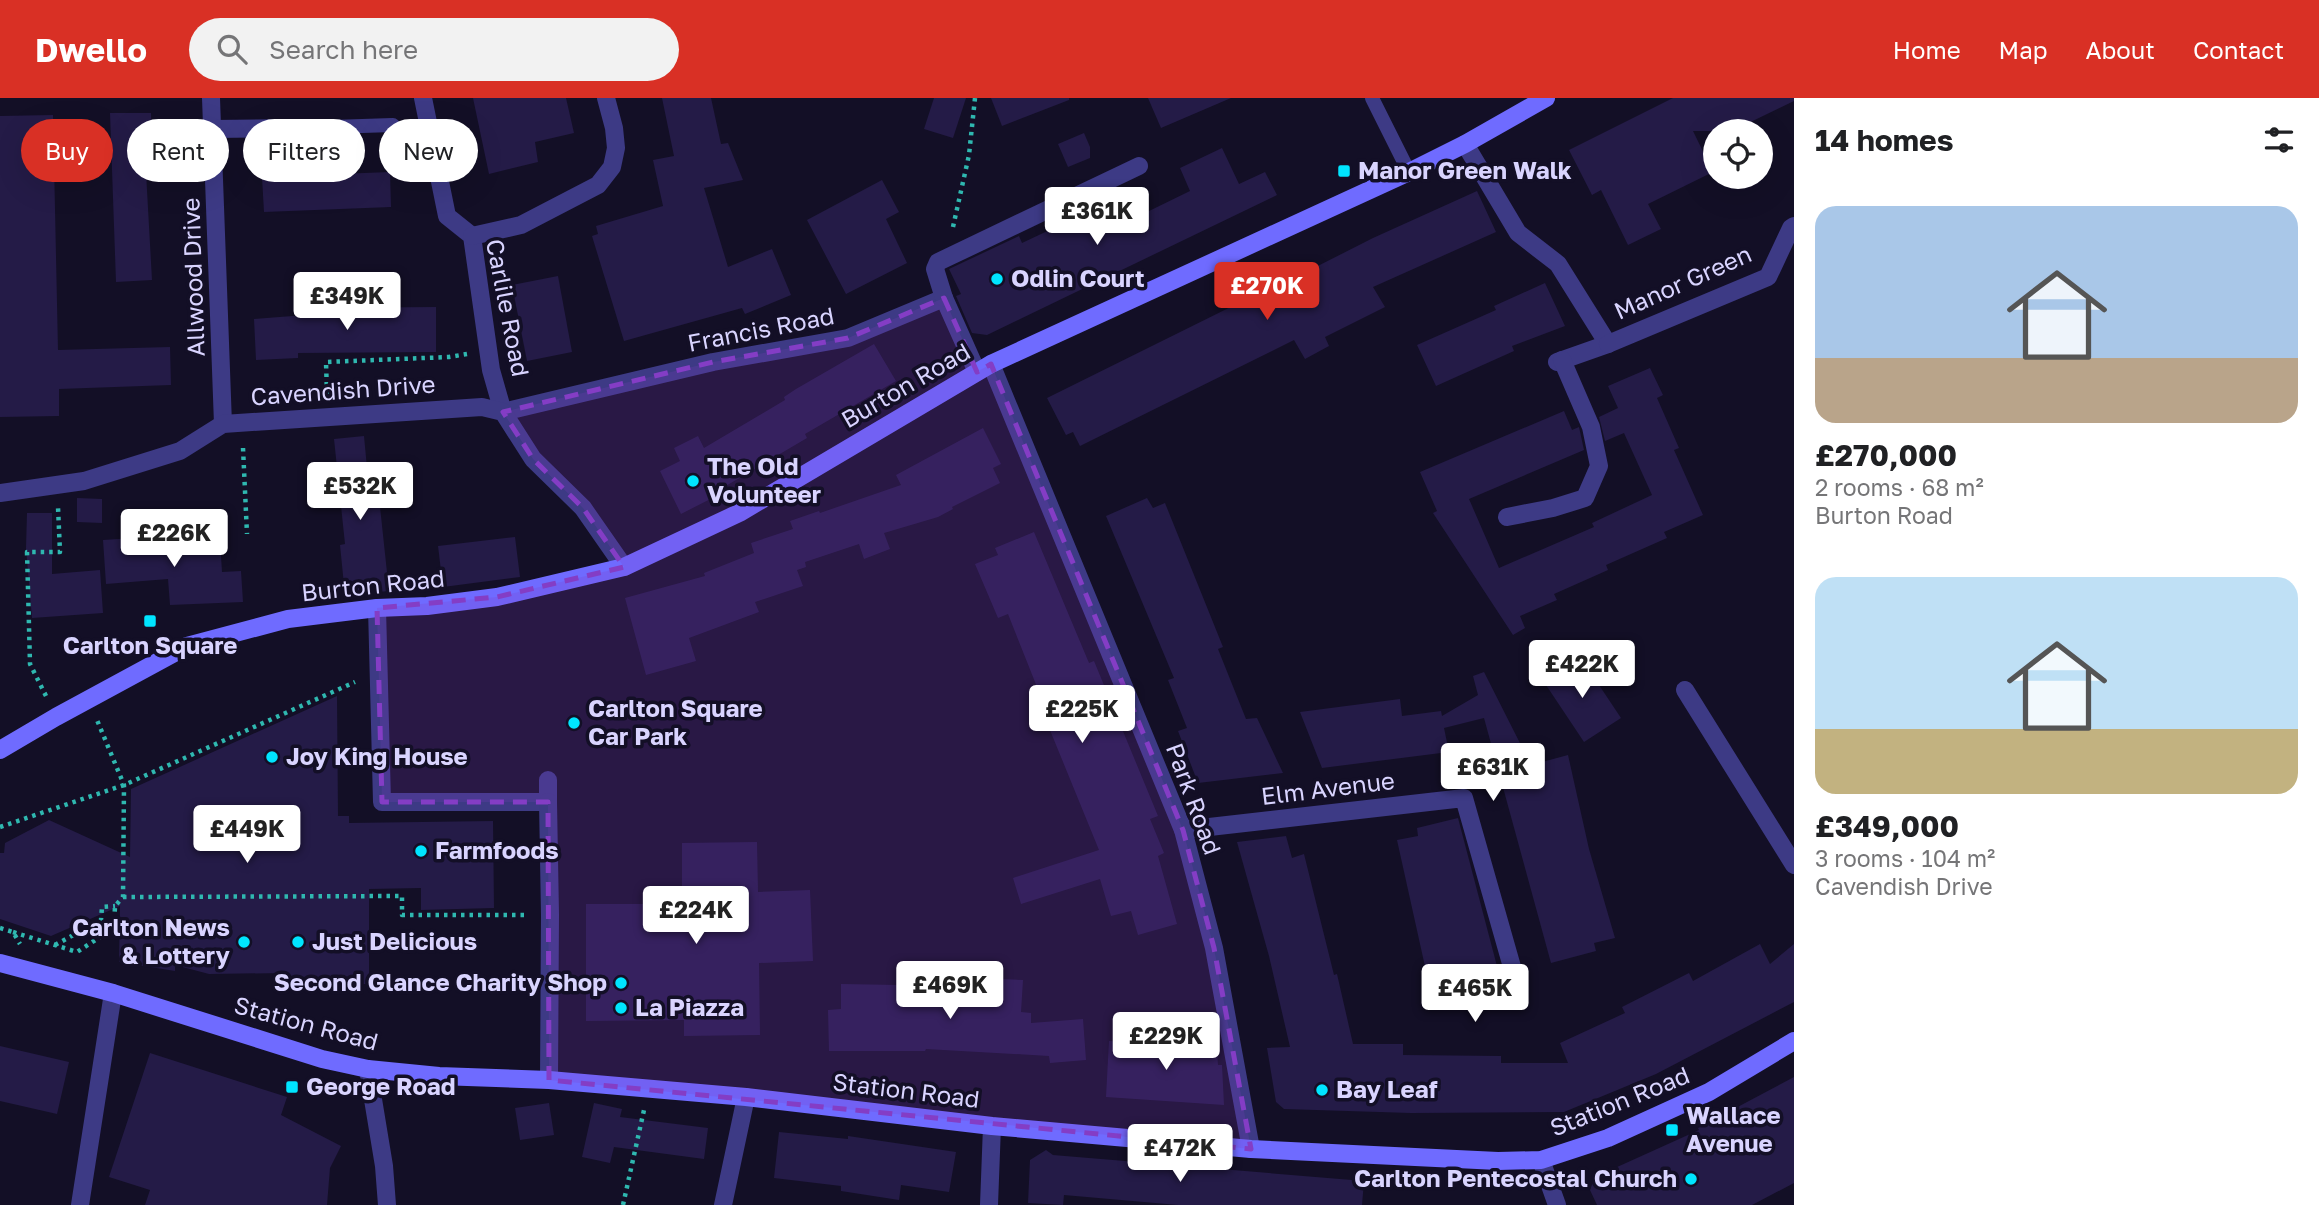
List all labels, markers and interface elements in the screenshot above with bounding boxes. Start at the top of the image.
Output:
search box [189,18,679,81]
text: Dwello [35,30,147,69]
icon: search [213,30,251,68]
text: Search here [269,34,418,65]
text: Home [1893,35,1961,64]
text: Map [1999,35,2048,64]
text: About [2086,35,2155,64]
text: Contact [2193,35,2284,64]
chip: Buy [21,119,113,182]
chip: Rent [127,119,229,182]
chip: Filters [243,119,365,182]
chip: New [379,119,478,182]
map controls [1703,119,1773,189]
button: locate [1703,119,1773,189]
icon: filters [2260,121,2298,159]
text: 14 homes [1815,122,1954,158]
place label: Manor Green Walk [1358,155,1572,184]
marker: Manor Green Walk [1336,163,1352,179]
pin: £361K [1048,188,1146,247]
text: £361K [1061,196,1133,224]
street label: Allwood Drive [175,197,210,357]
street label: Carlile Road [481,236,536,379]
street label: Manor Green [1609,238,1756,325]
icon: home [1994,252,2120,378]
pin: £270K [1218,262,1316,322]
place label: Odlin Court [1011,263,1145,292]
marker: Odlin Court [989,271,1005,287]
text: £270K [1230,271,1304,299]
pin: £349K [298,272,396,332]
text: £349K [310,281,384,309]
street label: Francis Road [685,300,836,357]
street label: Burton Road [836,336,975,433]
street label: Cavendish Drive [250,369,436,410]
text: £270,000 [1815,437,1957,473]
place label: The Old Volunteer [707,451,821,508]
pin: £532K [311,462,409,522]
text: £532K [323,471,397,499]
marker: The Old Volunteer [685,473,701,489]
text: 2 rooms · 68 m² [1815,473,1984,501]
text: Burton Road [1815,501,1953,529]
pin: £226K [125,510,223,569]
text: £226K [137,518,211,546]
street label: Burton Road [300,563,446,606]
marker: Carlton Square [142,613,158,629]
icon: home [1994,623,2120,749]
place label: Carlton Square [63,630,237,659]
pin: £422K [1533,640,1631,700]
text: £422K [1545,649,1619,677]
pin: £225K [1033,686,1131,745]
place label: Carlton Square Car Park [588,693,763,750]
text: £225K [1045,694,1119,722]
marker: Carlton Square Car Park [566,715,582,731]
street label: Park Road [1161,739,1228,858]
place label: Joy King House [286,741,468,770]
pin: £631K [1444,744,1542,803]
marker: Joy King House [264,749,280,765]
text: £631K [1457,752,1529,780]
street label: Elm Avenue [1259,765,1396,810]
pin: £449K [198,806,296,865]
text: £349,000 [1815,808,1959,844]
text: £449K [209,814,285,842]
place label: Farmfoods [435,835,559,864]
marker: Farmfoods [413,843,429,859]
text: 3 rooms · 104 m² [1815,844,1995,872]
text: Cavendish Drive [1815,872,1992,900]
pin: £224K [647,886,745,946]
text: £224K [659,895,733,923]
place label: Carlton News & Lottery [72,912,231,969]
place label: Just Delicious [312,926,477,955]
marker: Carlton News & Lottery [236,934,252,950]
marker: Just Delicious [290,934,306,950]
pin: £469K [901,962,999,1021]
pin: £465K [1426,964,1524,1024]
place label: Second Glance Charity Shop [274,967,607,996]
text: £469K [912,970,988,998]
text: £465K [1438,973,1512,1001]
marker: Second Glance Charity Shop [613,975,629,991]
street label: Station Road [231,989,382,1056]
place label: La Piazza [635,992,744,1021]
marker: La Piazza [613,1000,629,1016]
pin: £229K [1117,1012,1215,1072]
text: £229K [1129,1021,1203,1049]
street label: Station Road [1545,1059,1693,1142]
street label: Station Road [831,1066,981,1113]
place label: George Road [306,1071,456,1100]
place label: Bay Leaf [1336,1074,1438,1103]
marker: George Road [284,1079,300,1095]
marker: Bay Leaf [1314,1082,1330,1098]
place label: Wallace Avenue [1686,1100,1781,1157]
marker: Wallace Avenue [1664,1122,1680,1138]
pin: £472K [1131,1124,1229,1184]
text: £472K [1144,1133,1216,1161]
place label: Carlton Pentecostal Church [1354,1163,1677,1192]
marker: Carlton Pentecostal Church [1683,1171,1699,1187]

